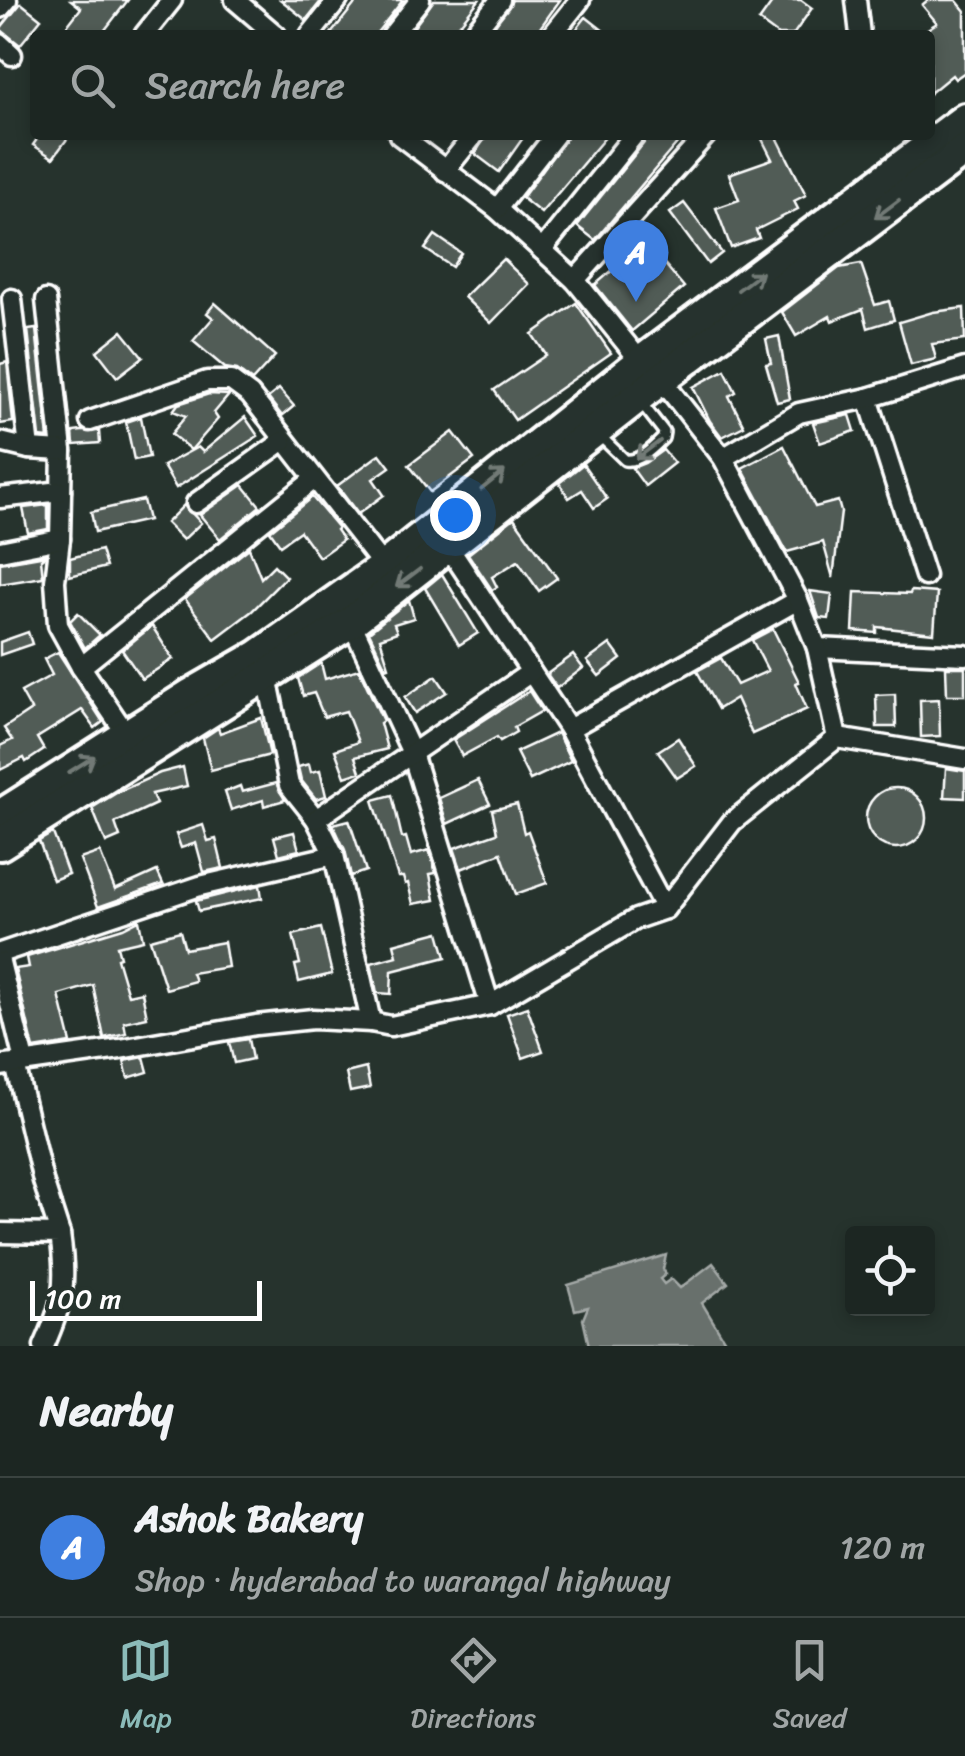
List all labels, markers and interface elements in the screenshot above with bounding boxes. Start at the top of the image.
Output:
search box [30,30,935,140]
text: Search here [145,52,345,119]
icon: search [65,58,120,113]
one-way arrow [874,198,901,219]
pin: A [604,220,668,302]
one-way arrow [736,270,763,291]
one-way arrow [636,438,662,460]
one-way arrow [479,470,506,491]
your location [430,490,481,541]
one-way arrow [395,568,422,589]
one-way arrow [67,753,96,774]
map controls [845,1226,935,1316]
button: locate [845,1226,935,1316]
text: 100 m [45,1274,121,1323]
scale bar [30,1276,262,1320]
text: Nearby [40,1374,173,1448]
text: Ashok Bakery [135,1485,363,1552]
text: A [62,1519,83,1576]
text: 120 m [840,1519,925,1576]
text: Shop · hyderabad to warangal highway [135,1552,671,1609]
tab: Map [118,1633,173,1742]
tab: Directions [410,1633,536,1742]
tab: Saved [773,1633,847,1742]

